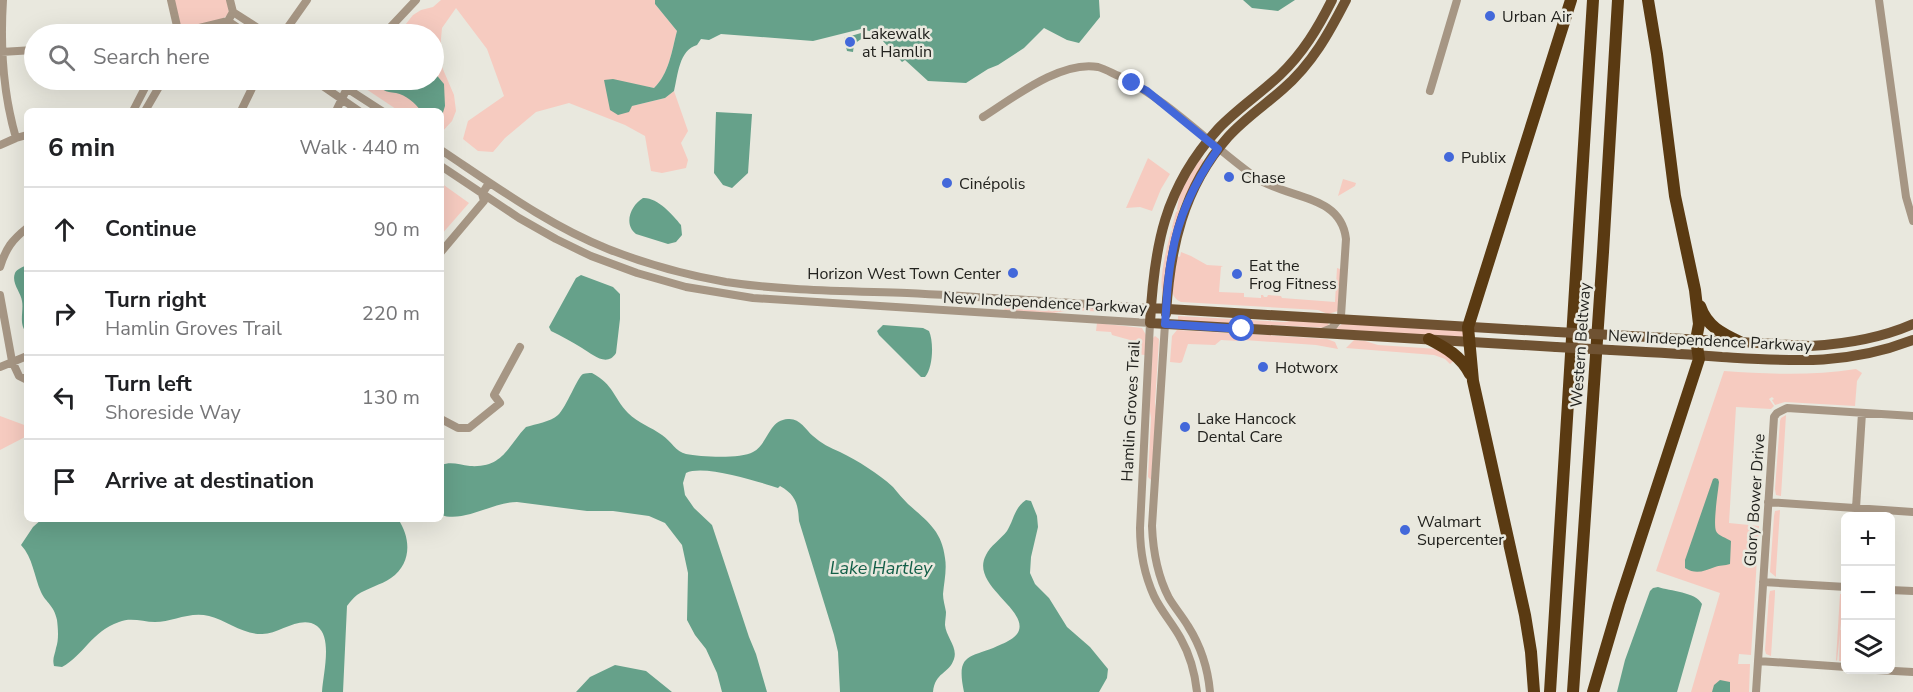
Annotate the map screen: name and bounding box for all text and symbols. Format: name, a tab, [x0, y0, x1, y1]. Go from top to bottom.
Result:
place label: Urban Air	[1502, 6, 1572, 28]
marker: Urban Air	[1483, 9, 1497, 23]
place label: Lakewalk at Hamlin	[862, 23, 932, 63]
search box	[24, 24, 444, 90]
marker: Lakewalk at Hamlin	[843, 35, 857, 49]
icon: search	[45, 41, 78, 74]
text: Search here	[93, 42, 210, 72]
route end	[1118, 69, 1144, 95]
text: 6 min	[48, 130, 115, 165]
text: Walk · 440 m	[300, 134, 420, 161]
place label: Publix	[1461, 147, 1507, 169]
marker: Publix	[1442, 150, 1456, 164]
place label: Chase	[1241, 167, 1286, 189]
marker: Chase	[1222, 170, 1236, 184]
place label: Cinépolis	[959, 173, 1025, 195]
marker: Cinépolis	[940, 176, 954, 190]
icon: ahead	[48, 213, 81, 246]
text: Continue	[105, 214, 196, 244]
text: 90 m	[374, 216, 420, 243]
place label: Eat the Frog Fitness	[1249, 255, 1337, 295]
place label: Horizon West Town Center	[807, 263, 1001, 285]
marker: Horizon West Town Center	[1006, 266, 1020, 280]
marker: Eat the Frog Fitness	[1230, 267, 1244, 281]
street label: Western Beltway	[1566, 281, 1596, 408]
text: Turn right	[105, 285, 206, 315]
street label: New Independence Parkway	[942, 287, 1148, 319]
icon: right	[48, 297, 81, 330]
text: 220 m	[362, 300, 420, 327]
text: Hamlin Groves Trail	[105, 315, 282, 342]
route start	[1228, 315, 1254, 341]
street label: New Independence Parkway	[1607, 325, 1813, 357]
street label: Hamlin Groves Trail	[1116, 340, 1146, 482]
place label: Hotworx	[1275, 357, 1339, 379]
marker: Hotworx	[1256, 360, 1270, 374]
text: Turn left	[105, 369, 192, 399]
icon: left	[48, 381, 81, 414]
text: 130 m	[362, 384, 420, 411]
text: Shoreside Way	[105, 399, 241, 426]
place label: Lake Hancock Dental Care	[1197, 408, 1297, 448]
marker: Lake Hancock Dental Care	[1178, 420, 1192, 434]
street label: Glory Bower Drive	[1739, 433, 1771, 567]
icon: arrive	[48, 465, 81, 498]
text: Arrive at destination	[105, 466, 314, 496]
place label: Walmart Supercenter	[1417, 511, 1504, 551]
map controls	[1841, 512, 1895, 674]
button: +	[1841, 512, 1895, 566]
marker: Walmart Supercenter	[1398, 523, 1412, 537]
water label: Lake Hartley	[830, 556, 933, 580]
button: −	[1841, 566, 1895, 620]
button: layers	[1841, 620, 1895, 674]

